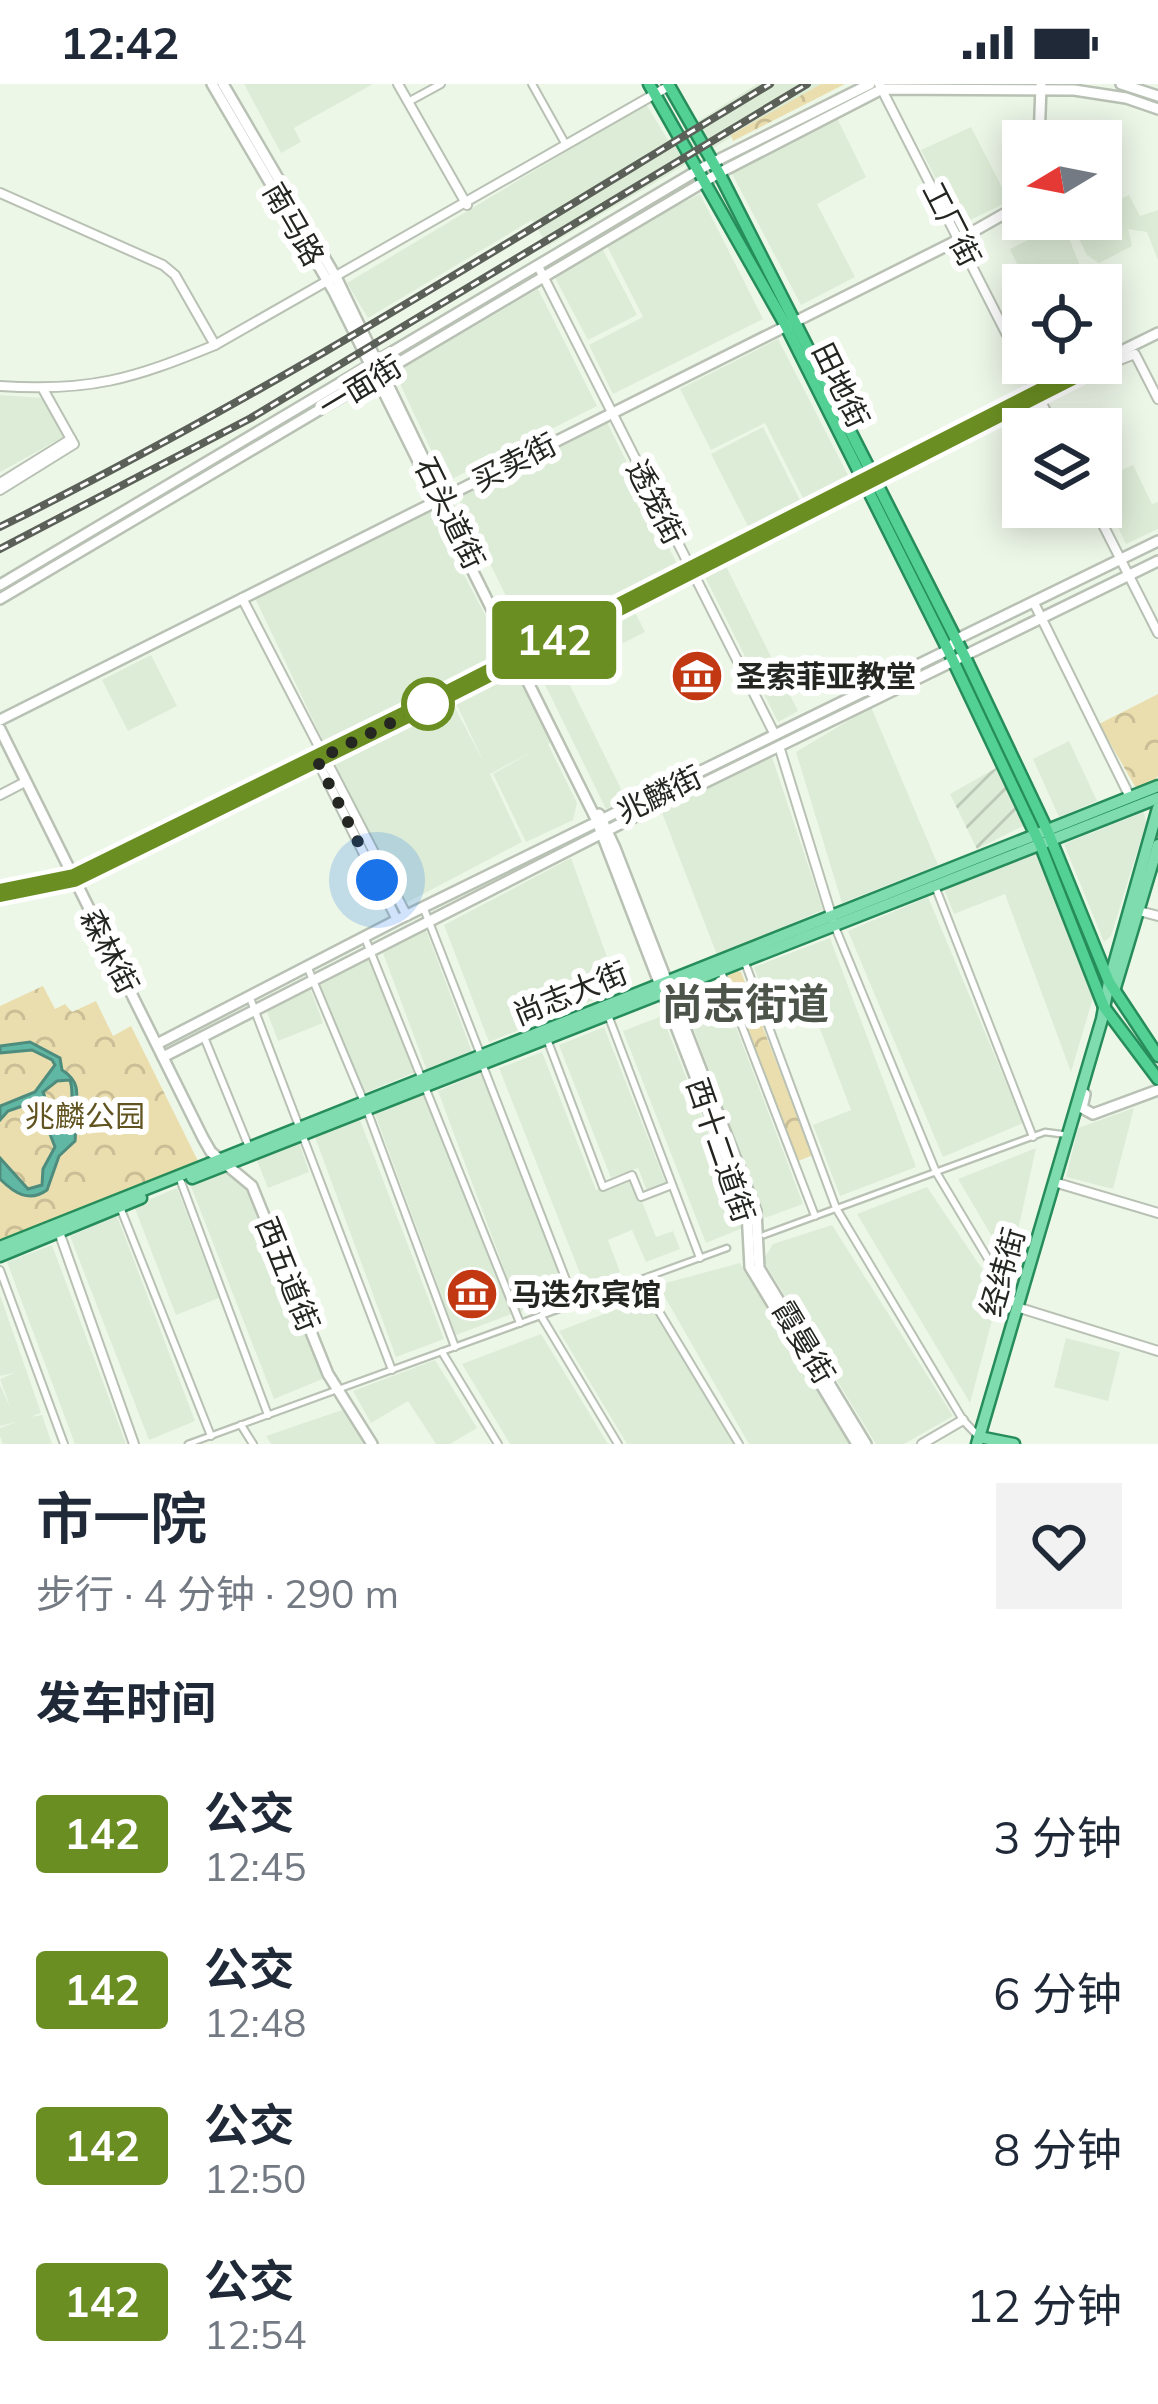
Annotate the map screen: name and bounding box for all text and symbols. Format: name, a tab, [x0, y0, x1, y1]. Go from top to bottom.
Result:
text: 12:42	[60, 14, 179, 70]
north arrow	[1002, 120, 1122, 240]
map controls	[1002, 120, 1122, 528]
street label: 工厂街	[915, 175, 989, 273]
street label: 南马路	[255, 176, 333, 272]
button: locate	[1002, 264, 1122, 384]
street label: 田地街	[804, 336, 878, 434]
street label: 一面街	[312, 347, 408, 425]
button: layers	[1002, 408, 1122, 528]
street label: 买卖街	[465, 425, 563, 499]
street label: 石头道街	[407, 451, 493, 575]
street label: 透笼街	[619, 453, 693, 551]
line badge: 142	[485, 601, 623, 679]
text: 142	[516, 613, 592, 666]
museum icon: 圣索菲亚教堂	[669, 648, 725, 704]
place label: 圣索菲亚教堂	[736, 657, 916, 695]
unlabelled marker	[403, 679, 453, 729]
street label: 兆麟街	[610, 757, 708, 831]
your location	[347, 850, 407, 910]
street label: 森林街	[73, 902, 147, 1000]
street label: 尚志大街	[507, 953, 633, 1033]
district label: 尚志街道	[661, 977, 829, 1030]
street label: 西十二道街	[679, 1073, 763, 1227]
park label: 兆麟公园	[25, 1097, 145, 1135]
street label: 西五道街	[248, 1211, 328, 1337]
street label: 经纬街	[971, 1224, 1033, 1320]
museum icon: 马迭尔宾馆	[444, 1266, 500, 1322]
place label: 马迭尔宾馆	[511, 1275, 661, 1313]
street label: 霞曼街	[765, 1294, 843, 1390]
text: 市一院	[36, 1482, 207, 1553]
button: heart	[996, 1483, 1122, 1609]
text: 步行 · 4 分钟 · 290 m	[36, 1569, 399, 1618]
text: 发车时间	[36, 1674, 216, 1730]
text: 公交	[204, 1784, 294, 1840]
text: 142	[64, 1807, 140, 1860]
text: 3 分钟	[993, 1809, 1122, 1865]
text: 12:45	[204, 1842, 307, 1891]
text: 公交	[204, 1940, 294, 1996]
text: 142	[64, 1963, 140, 2016]
text: 6 分钟	[993, 1965, 1122, 2021]
text: 12:48	[204, 1998, 307, 2047]
text: 公交	[204, 2096, 294, 2152]
text: 142	[64, 2119, 140, 2172]
text: 8 分钟	[993, 2121, 1122, 2177]
text: 12:50	[204, 2154, 307, 2203]
text: 公交	[204, 2252, 294, 2308]
text: 142	[64, 2275, 140, 2328]
text: 12 分钟	[966, 2277, 1122, 2333]
text: 12:54	[204, 2310, 307, 2359]

